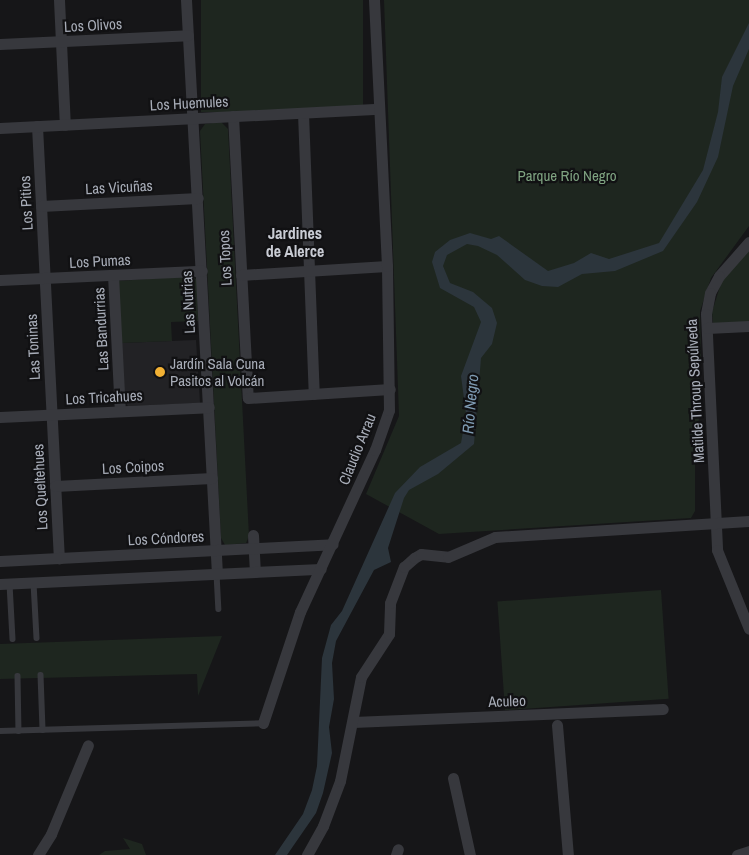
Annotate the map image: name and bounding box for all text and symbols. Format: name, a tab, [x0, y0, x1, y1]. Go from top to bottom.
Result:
street label: Los Olivos	[64, 14, 122, 36]
street label: Los Huemules	[149, 92, 229, 114]
park label: Parque Río Negro	[517, 167, 617, 185]
street label: Los Pitios	[16, 175, 36, 231]
street label: Las Vicuñas	[85, 176, 153, 198]
district label: Jardines de Alerce	[265, 223, 325, 261]
street label: Los Topos	[215, 230, 235, 286]
street label: Los Pumas	[69, 250, 131, 272]
street label: Las Nutrias	[177, 270, 199, 334]
street label: Las Bandurrias	[90, 287, 112, 371]
street label: Las Toninas	[22, 313, 44, 381]
street label: Matilde Throup Sepúlveda	[682, 318, 708, 464]
place label: Jardín Sala Cuna Pasitos al Volcán	[170, 354, 265, 389]
marker: Jardín Sala Cuna Pasitos al Volcán	[154, 366, 166, 378]
water label: Río Negro	[458, 373, 482, 435]
street label: Los Tricahues	[65, 386, 143, 408]
street label: Claudio Arrau	[334, 410, 380, 488]
street label: Los Queltehues	[29, 444, 51, 530]
street label: Los Coipos	[101, 456, 165, 478]
street label: Los Cóndores	[127, 527, 205, 549]
street label: Aculeo	[488, 691, 526, 711]

